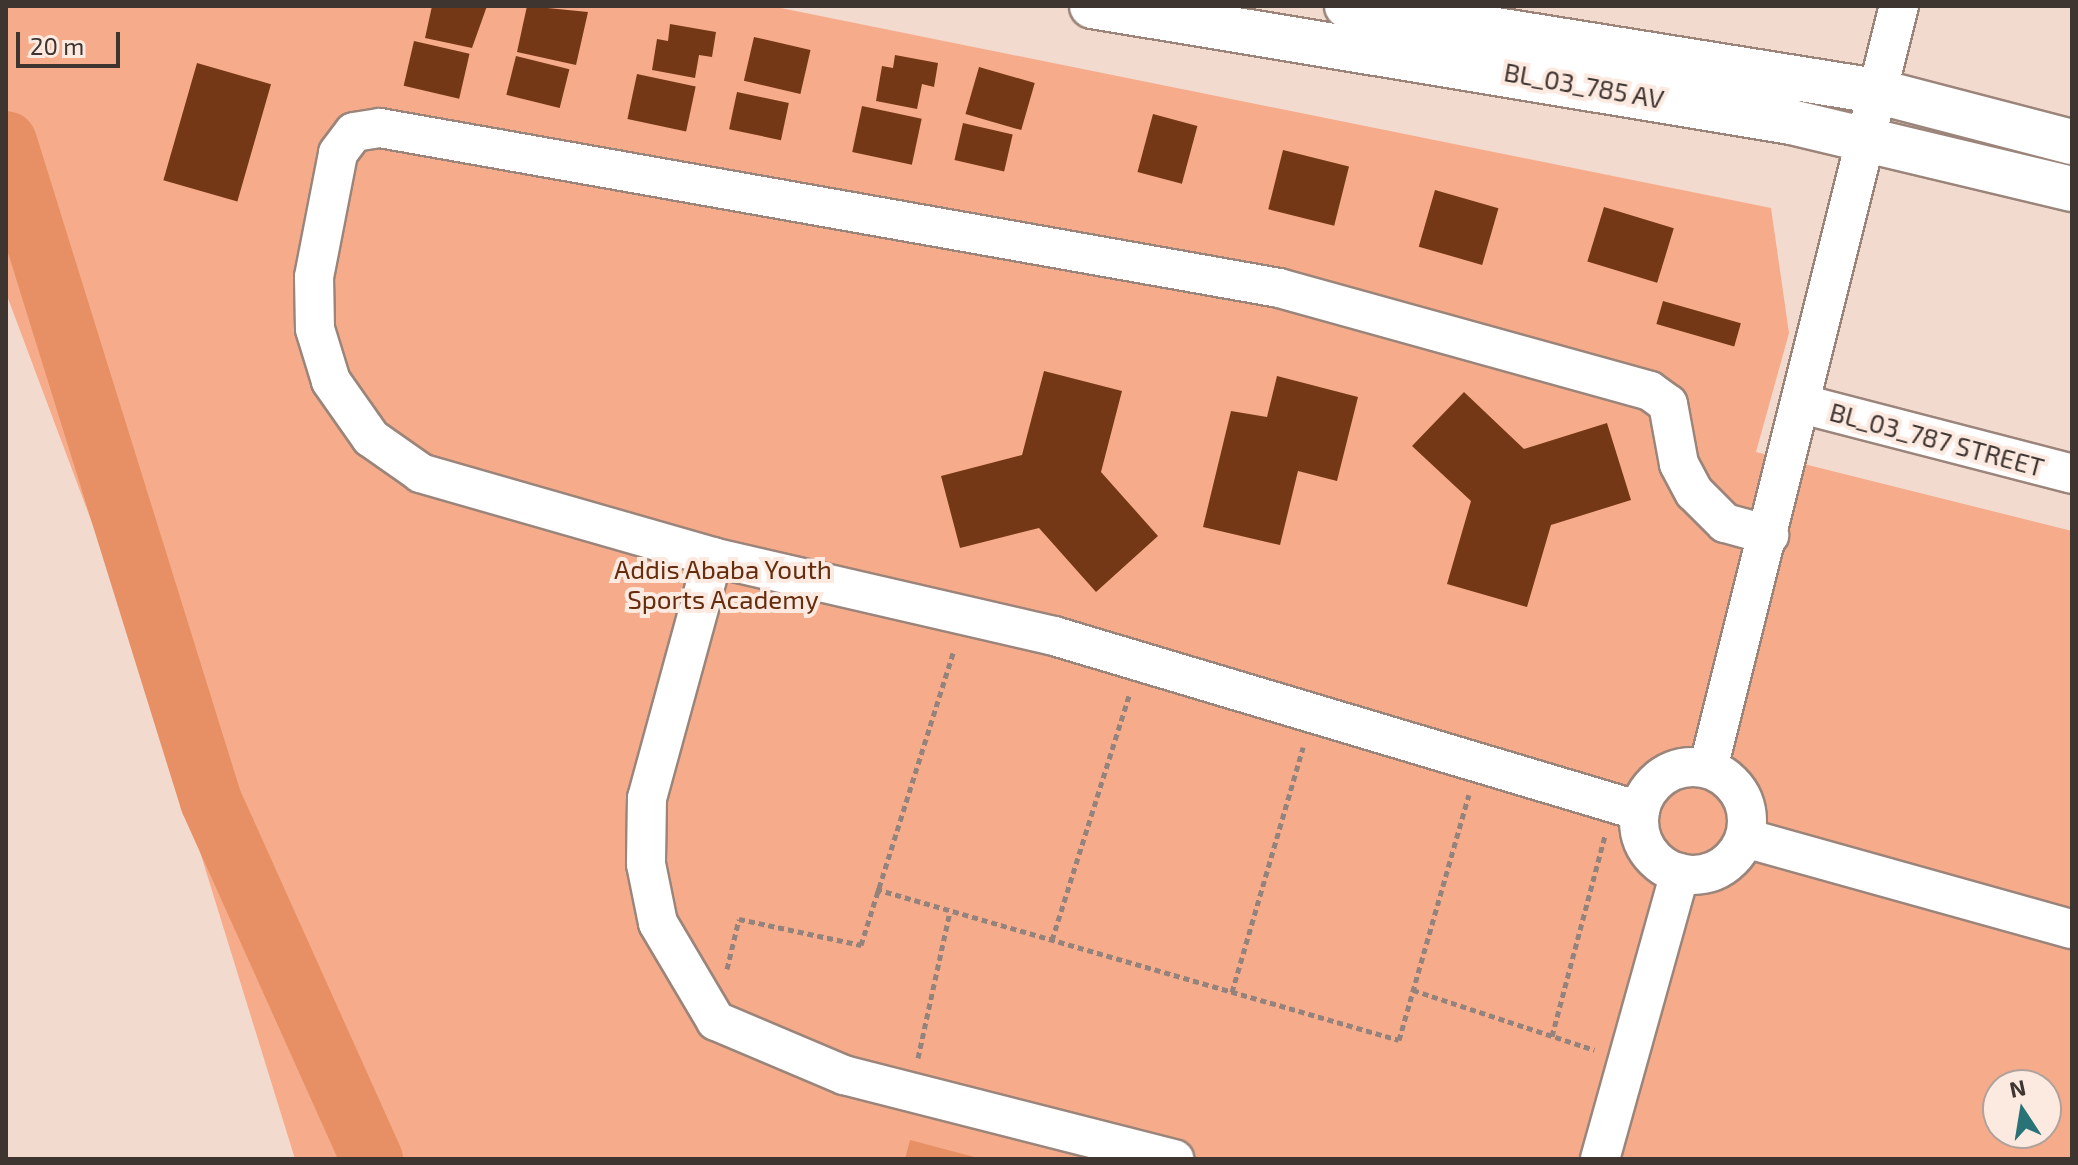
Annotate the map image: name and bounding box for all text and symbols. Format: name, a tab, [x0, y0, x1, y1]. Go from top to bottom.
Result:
scale bar	[20, 16, 124, 66]
text: 20 m	[30, 31, 84, 60]
street label: BL_03_785 AV	[1501, 56, 1667, 114]
street label: BL_03_787 STREET	[1826, 395, 2048, 483]
park label: Addis Ababa Youth Sports Academy	[613, 553, 833, 614]
north arrow	[1982, 1069, 2062, 1149]
text: N	[2007, 1073, 2028, 1102]

